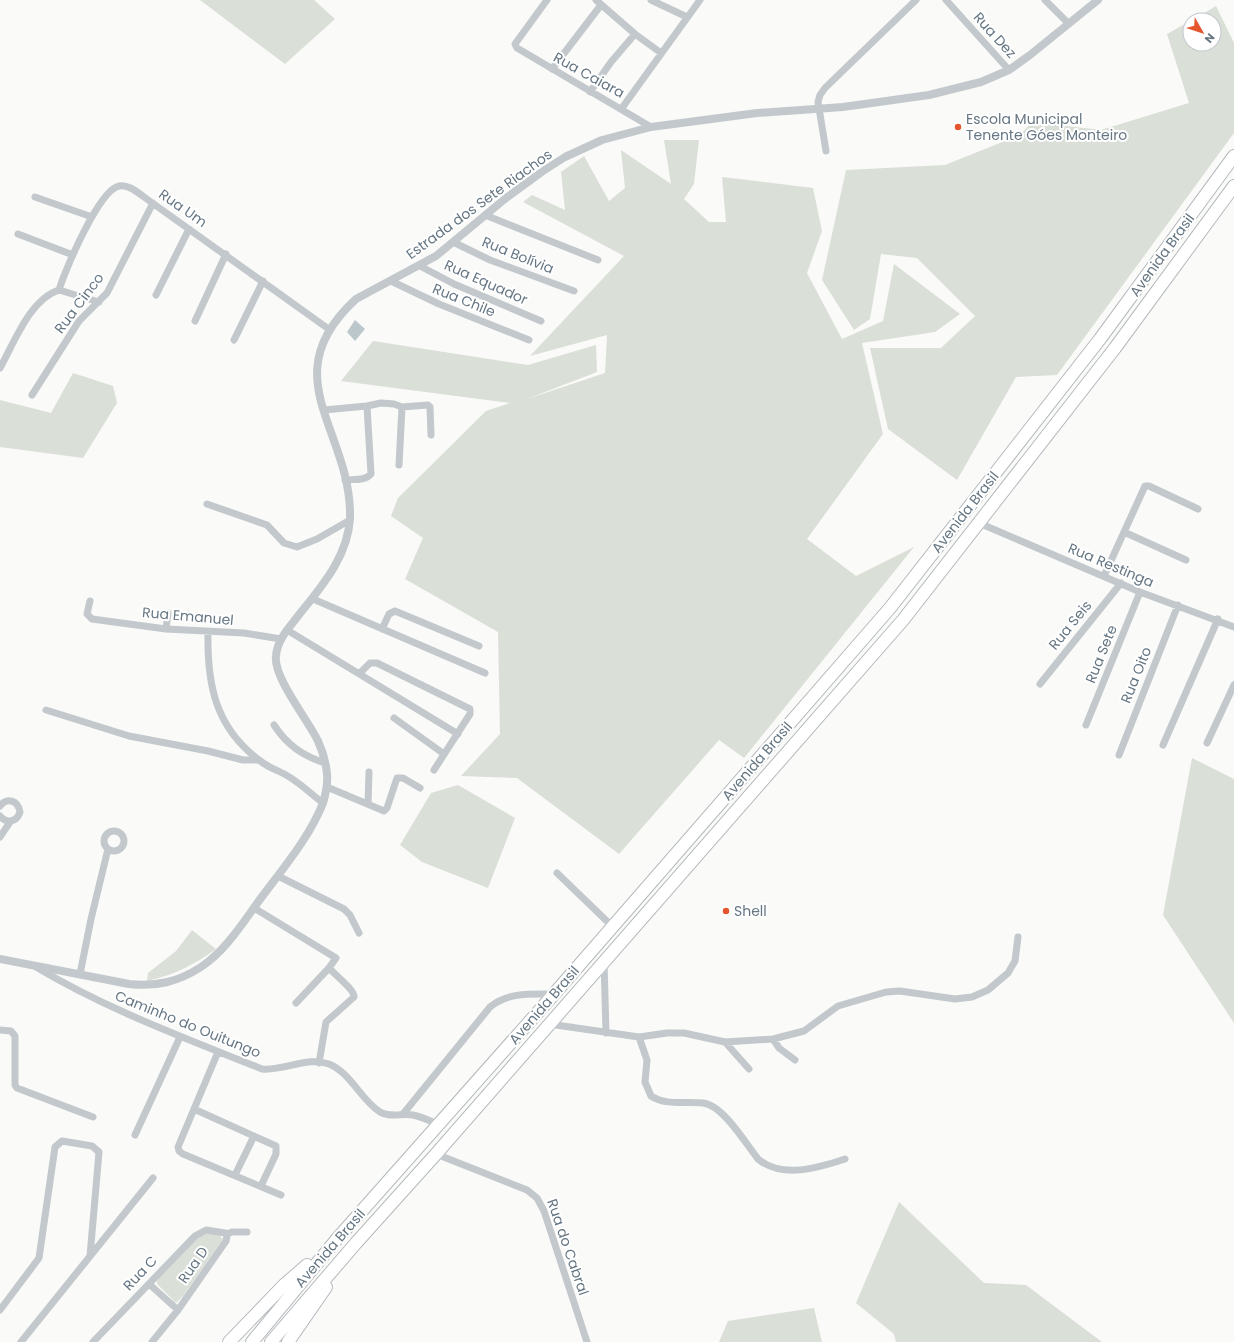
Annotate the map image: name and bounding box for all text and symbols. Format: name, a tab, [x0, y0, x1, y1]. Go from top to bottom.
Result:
street label: Rua Dez	[969, 8, 1021, 62]
north arrow	[1182, 12, 1222, 52]
text: N	[1201, 30, 1219, 47]
street label: Rua Caiara	[550, 47, 628, 103]
place label: Escola Municipal Tenente Góes Monteiro	[966, 109, 1127, 145]
marker: Escola Municipal Tenente Góes Monteiro	[953, 122, 963, 132]
street label: Estrada dos Sete Riachos	[402, 144, 556, 264]
street label: Rua Um	[155, 184, 211, 232]
street label: Avenida Brasil	[1125, 209, 1199, 301]
street label: Rua Bolívia	[479, 232, 557, 278]
street label: Rua Equador	[441, 255, 531, 309]
street label: Rua Cinco	[50, 268, 108, 338]
street label: Rua Chile	[430, 278, 499, 322]
street label: Avenida Brasil	[927, 467, 1003, 557]
street label: Rua Restinga	[1065, 538, 1157, 592]
street label: Rua Seis	[1044, 596, 1096, 654]
street label: Rua Emanuel	[141, 602, 235, 630]
street label: Rua Sete	[1080, 622, 1122, 686]
street label: Rua Oito	[1116, 644, 1156, 706]
street label: Avenida Brasil	[717, 717, 797, 805]
place label: Shell	[734, 901, 767, 921]
marker: Shell	[721, 906, 731, 916]
street label: Avenida Brasil	[504, 961, 584, 1049]
street label: Caminho do Ouitungo	[112, 986, 264, 1062]
street label: Rua do Cabral	[542, 1196, 594, 1298]
street label: Avenida Brasil	[290, 1204, 370, 1292]
street label: Rua D	[173, 1243, 213, 1287]
street label: Rua C	[118, 1251, 162, 1295]

